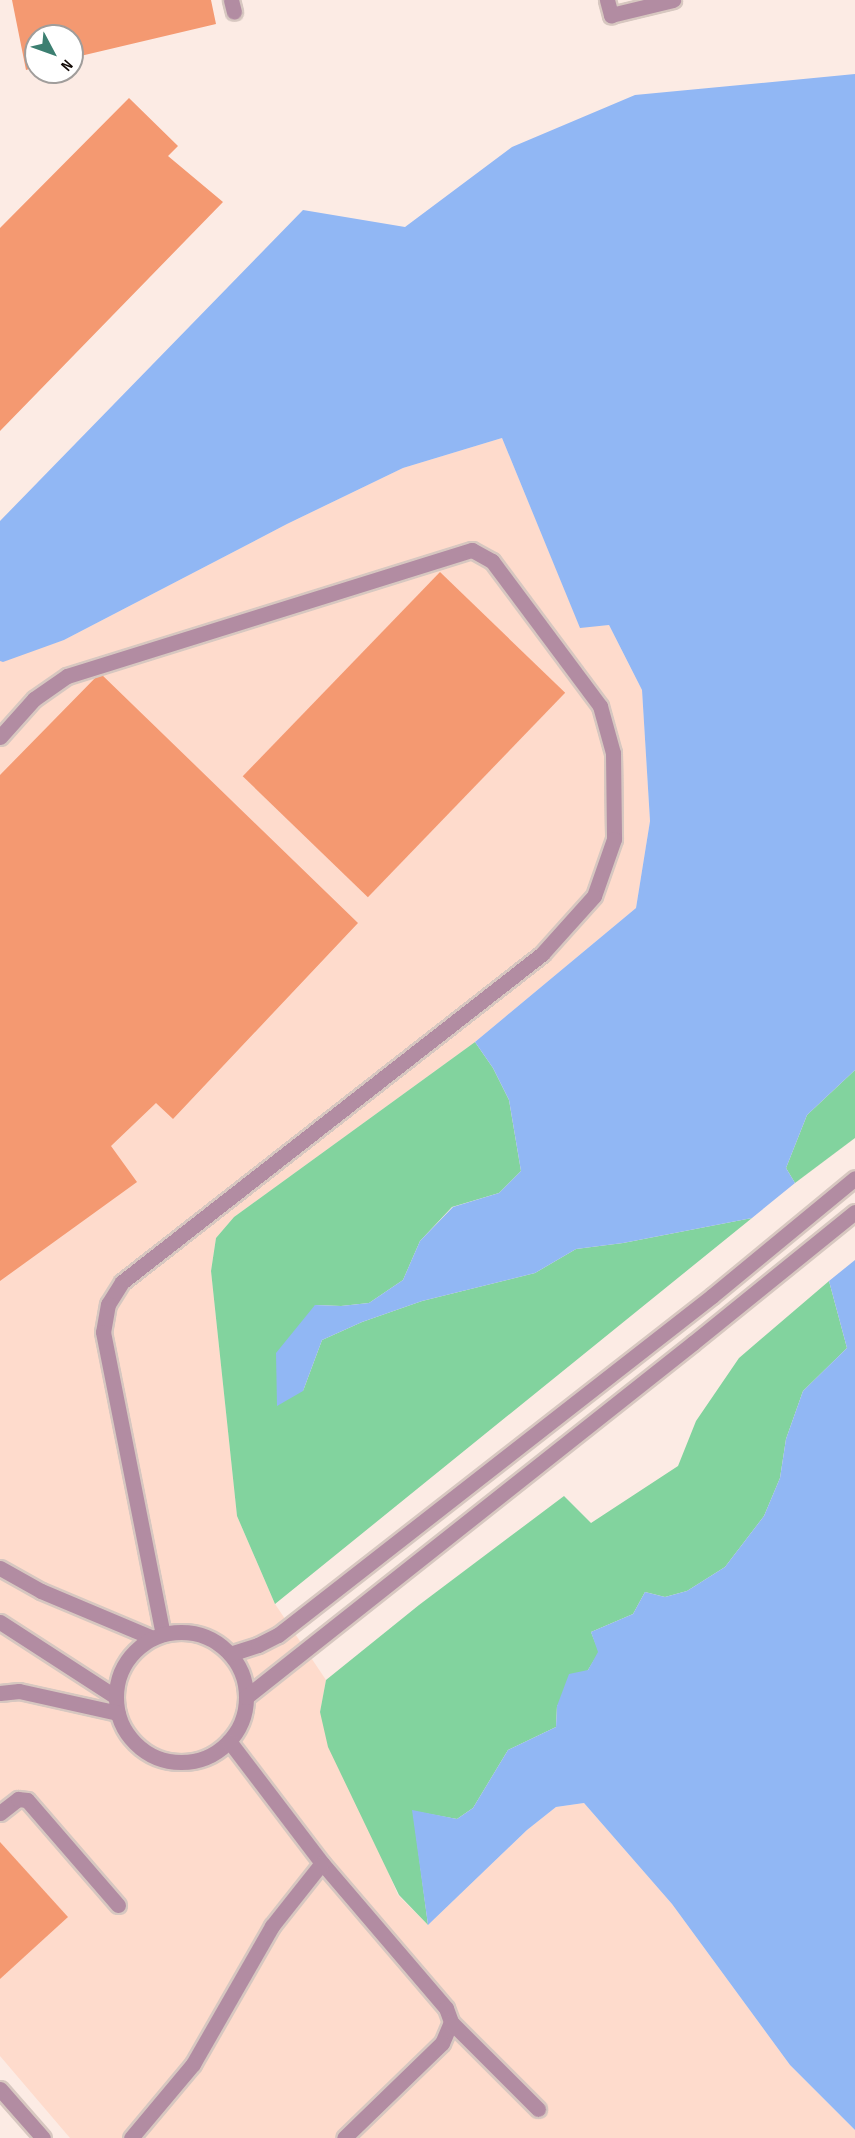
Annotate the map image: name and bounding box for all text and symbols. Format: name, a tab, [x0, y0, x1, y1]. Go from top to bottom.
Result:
north arrow	[24, 24, 84, 84]
text: N	[56, 55, 76, 74]

